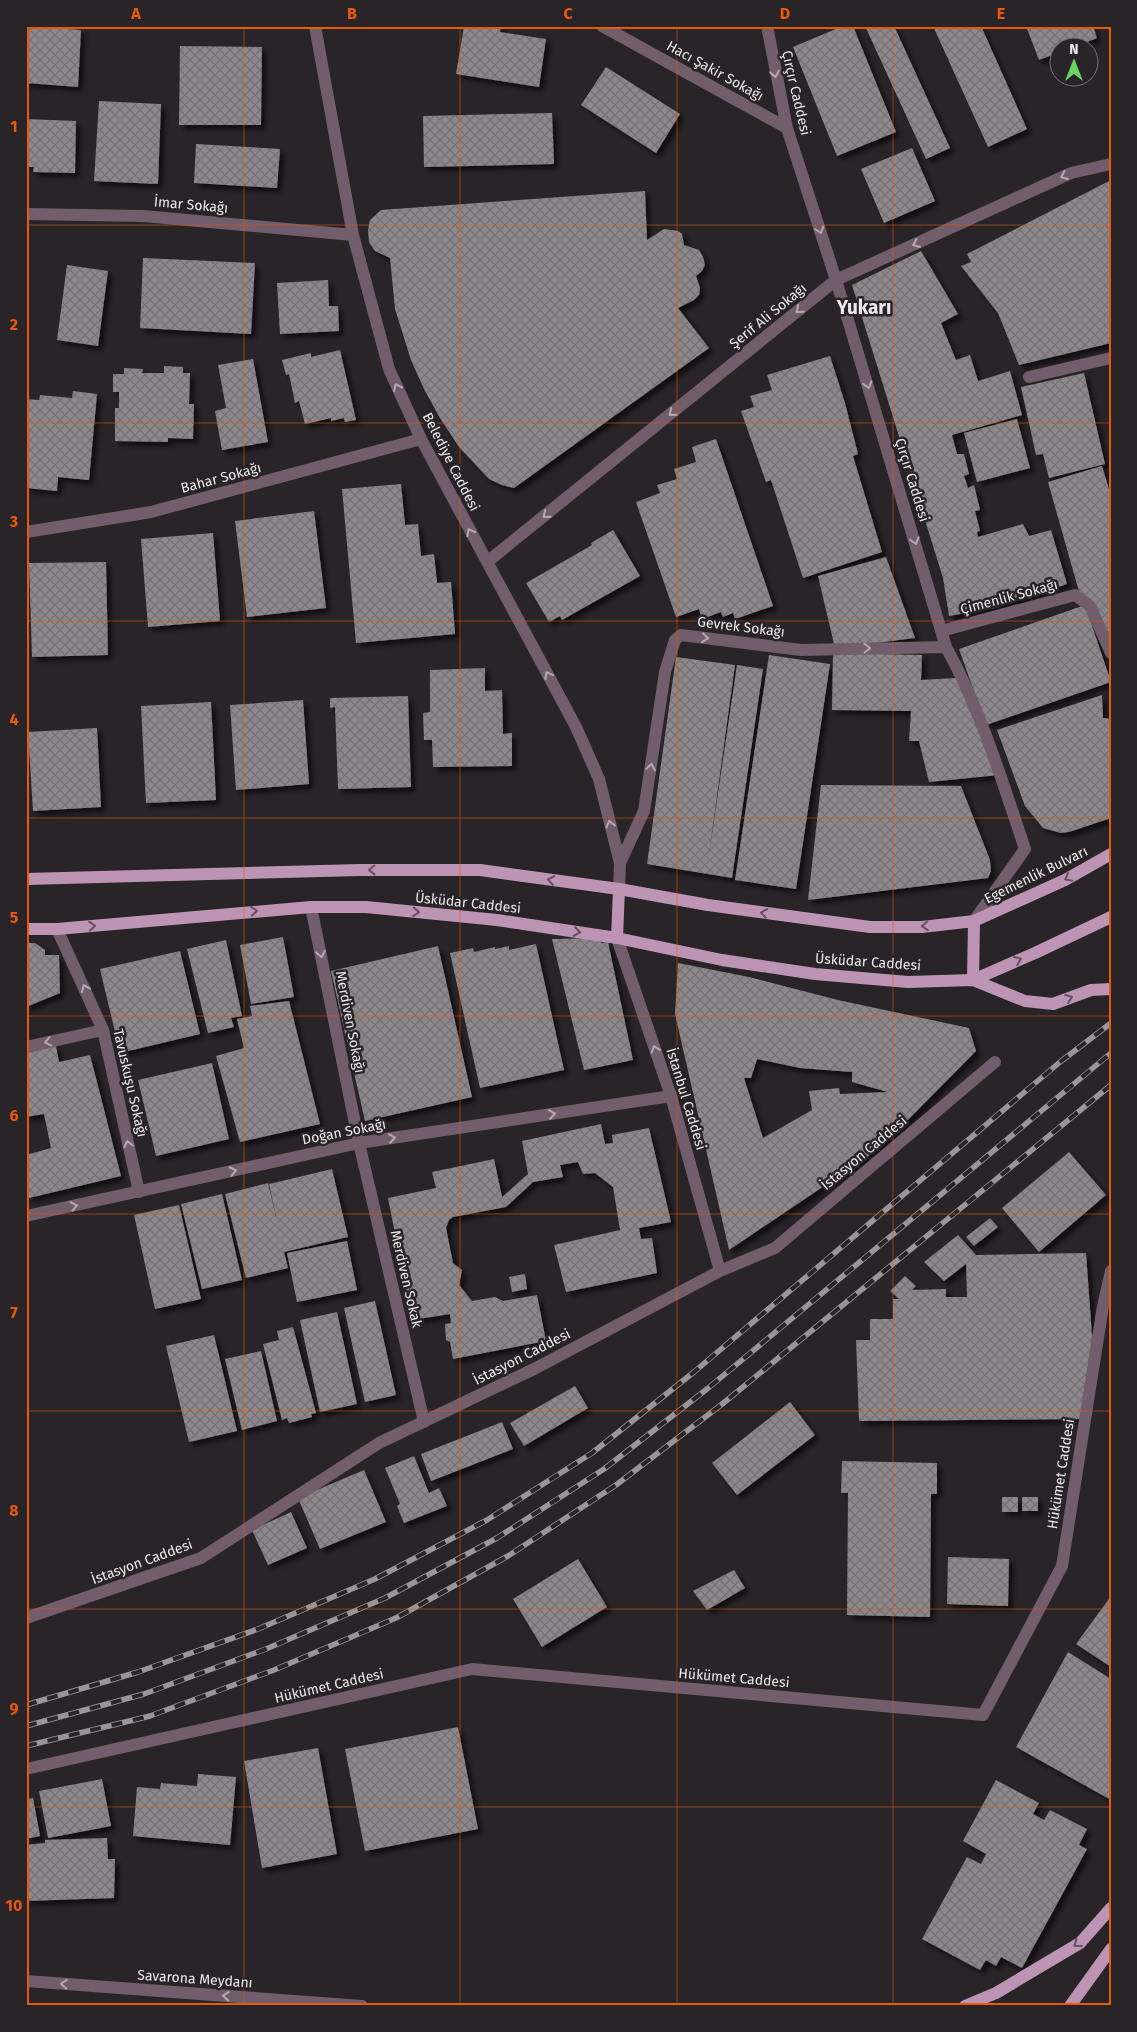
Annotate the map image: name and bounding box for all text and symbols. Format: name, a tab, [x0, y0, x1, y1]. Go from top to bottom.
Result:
text: A	[130, 4, 141, 23]
text: B	[347, 4, 357, 23]
text: C	[563, 4, 573, 23]
text: D	[780, 4, 790, 23]
text: E	[997, 4, 1005, 23]
street label: Hacı Şakir Sokağı	[663, 37, 767, 105]
north arrow	[1050, 38, 1100, 88]
text: N	[1069, 41, 1079, 58]
street label: Çırçır Caddesi	[778, 49, 814, 137]
one-way arrow	[770, 70, 780, 79]
text: 1	[10, 117, 18, 136]
one-way arrow	[1060, 170, 1069, 181]
street label: İmar Sokağı	[153, 192, 229, 217]
one-way arrow	[815, 226, 825, 234]
one-way arrow	[912, 237, 921, 248]
street label: Şerif Ali Sokağı	[726, 280, 810, 352]
district label: Yukarı	[836, 296, 891, 319]
one-way arrow	[795, 305, 804, 314]
text: 2	[10, 315, 18, 334]
one-way arrow	[863, 381, 873, 389]
one-way arrow	[393, 383, 404, 392]
one-way arrow	[669, 407, 678, 415]
street label: Belediye Caddesi	[419, 410, 483, 514]
street label: Çırçır Caddesi	[891, 436, 933, 524]
street label: Bahar Sokağı	[179, 459, 263, 497]
one-way arrow	[543, 509, 552, 517]
text: 3	[9, 512, 18, 531]
one-way arrow	[466, 528, 476, 537]
one-way arrow	[909, 537, 920, 546]
street label: Çimenlik Sokağı	[958, 576, 1060, 618]
street label: Gevrek Sokağı	[696, 613, 786, 641]
one-way arrow	[702, 632, 710, 643]
one-way arrow	[863, 643, 871, 654]
one-way arrow	[544, 671, 554, 680]
text: 4	[9, 710, 19, 729]
one-way arrow	[645, 763, 655, 772]
one-way arrow	[605, 819, 616, 828]
street label: Egemenlik Bulvarı	[982, 843, 1090, 907]
one-way arrow	[368, 865, 376, 875]
one-way arrow	[1065, 872, 1074, 882]
one-way arrow	[547, 875, 555, 886]
street label: Üsküdar Caddesi	[414, 888, 522, 917]
one-way arrow	[251, 906, 259, 917]
one-way arrow	[413, 906, 421, 917]
text: 5	[10, 908, 19, 927]
one-way arrow	[759, 908, 767, 919]
one-way arrow	[89, 920, 97, 931]
one-way arrow	[921, 921, 929, 932]
one-way arrow	[574, 926, 582, 937]
street label: Üsküdar Caddesi	[814, 949, 922, 974]
one-way arrow	[315, 950, 325, 959]
one-way arrow	[1013, 956, 1022, 967]
street label: Merdiven Sokağı	[332, 969, 368, 1075]
one-way arrow	[81, 985, 91, 994]
one-way arrow	[1064, 994, 1073, 1004]
street label: Tavuskuşu Sokağı	[109, 1027, 151, 1139]
one-way arrow	[43, 1037, 52, 1047]
one-way arrow	[651, 1046, 661, 1054]
street label: İstanbul Caddesi	[662, 1046, 711, 1152]
text: 6	[9, 1106, 19, 1125]
one-way arrow	[548, 1109, 557, 1119]
street label: İstasyon Caddesi	[817, 1111, 910, 1194]
street label: Doğan Sokağı	[301, 1116, 387, 1148]
one-way arrow	[388, 1133, 396, 1144]
one-way arrow	[123, 1140, 134, 1149]
one-way arrow	[228, 1166, 237, 1177]
one-way arrow	[69, 1201, 78, 1212]
street label: Merdiven Sokak	[386, 1228, 426, 1330]
text: 7	[10, 1303, 18, 1322]
street label: İstasyon Caddesi	[470, 1324, 573, 1389]
street label: Hükümet Caddesi	[1044, 1418, 1078, 1530]
text: 8	[9, 1501, 19, 1520]
street label: İstasyon Caddesi	[89, 1535, 195, 1588]
street label: Hükümet Caddesi	[273, 1665, 385, 1707]
street label: Hükümet Caddesi	[678, 1665, 790, 1691]
text: 9	[10, 1699, 19, 1718]
text: 10	[6, 1896, 22, 1915]
one-way arrow	[1074, 1938, 1083, 1946]
street label: Savarona Meydanı	[137, 1966, 253, 1992]
one-way arrow	[59, 1979, 67, 1990]
one-way arrow	[222, 1991, 230, 2002]

